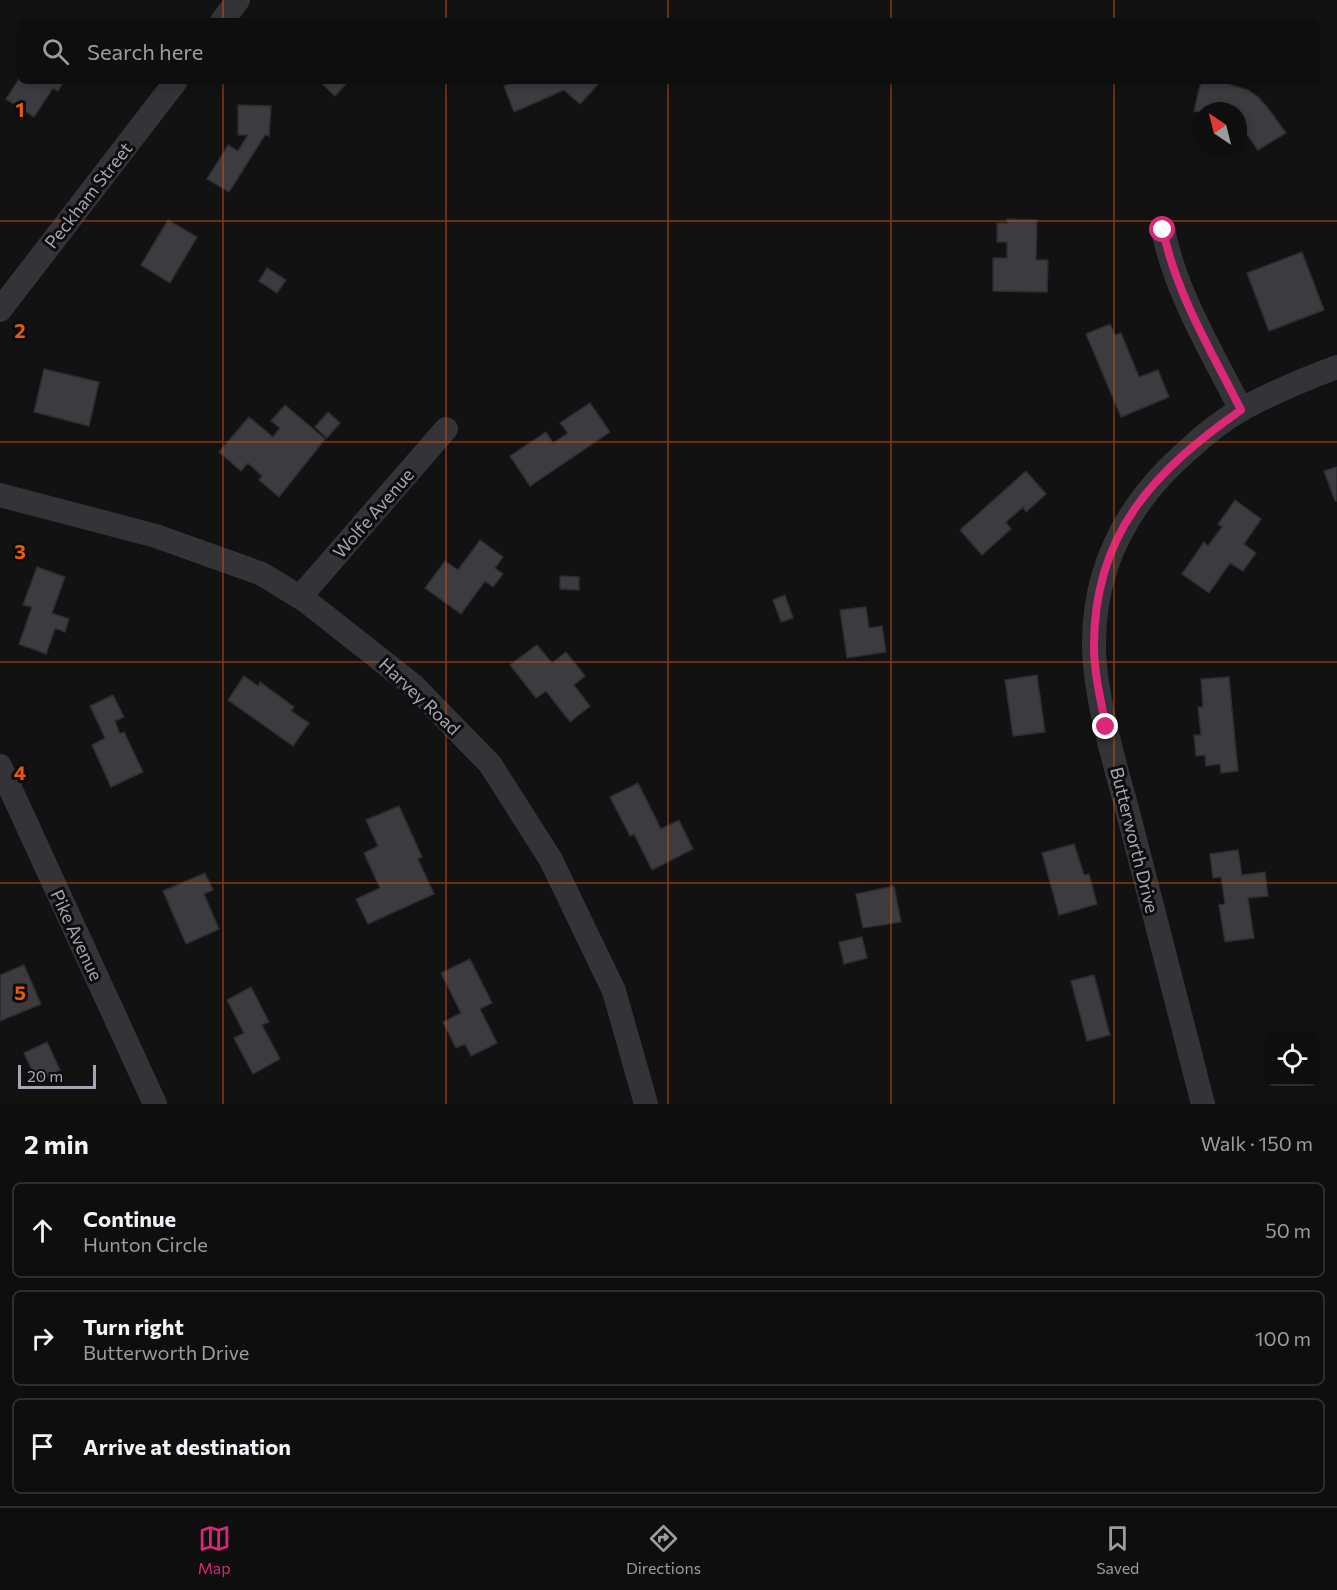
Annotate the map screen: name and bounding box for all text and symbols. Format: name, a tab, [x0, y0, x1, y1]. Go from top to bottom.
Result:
search box	[18, 18, 1319, 84]
icon: search	[39, 35, 72, 68]
text: Search here	[87, 38, 203, 65]
text: 1	[15, 97, 25, 121]
north arrow	[1193, 102, 1247, 156]
street label: Peckham Street	[40, 137, 136, 253]
route start	[1149, 216, 1175, 242]
text: 2	[14, 318, 26, 342]
street label: Wolfe Avenue	[328, 464, 418, 562]
text: 3	[14, 539, 26, 563]
street label: Harvey Road	[375, 653, 465, 739]
route end	[1092, 713, 1118, 739]
text: 4	[14, 760, 26, 784]
street label: Butterworth Drive	[1106, 765, 1164, 915]
street label: Pike Avenue	[46, 886, 108, 984]
text: 5	[14, 980, 26, 1004]
map controls	[1265, 1032, 1319, 1086]
button: locate	[1265, 1032, 1319, 1086]
scale bar	[18, 1062, 96, 1090]
text: 20 m	[27, 1066, 63, 1085]
text: 2 min	[24, 1128, 89, 1159]
text: Walk · 150 m	[1201, 1131, 1313, 1155]
text: Continue	[83, 1205, 176, 1232]
icon: ahead	[26, 1214, 59, 1247]
text: 50 m	[1265, 1218, 1311, 1242]
text: Hunton Circle	[83, 1232, 208, 1256]
text: Turn right	[83, 1313, 184, 1340]
icon: right	[26, 1322, 59, 1355]
text: 100 m	[1255, 1326, 1311, 1350]
text: Butterworth Drive	[83, 1340, 249, 1364]
icon: arrive	[26, 1430, 59, 1463]
text: Arrive at destination	[83, 1433, 291, 1460]
tab: Map	[198, 1522, 231, 1577]
tab: Directions	[626, 1522, 701, 1577]
tab: Saved	[1096, 1522, 1139, 1577]

